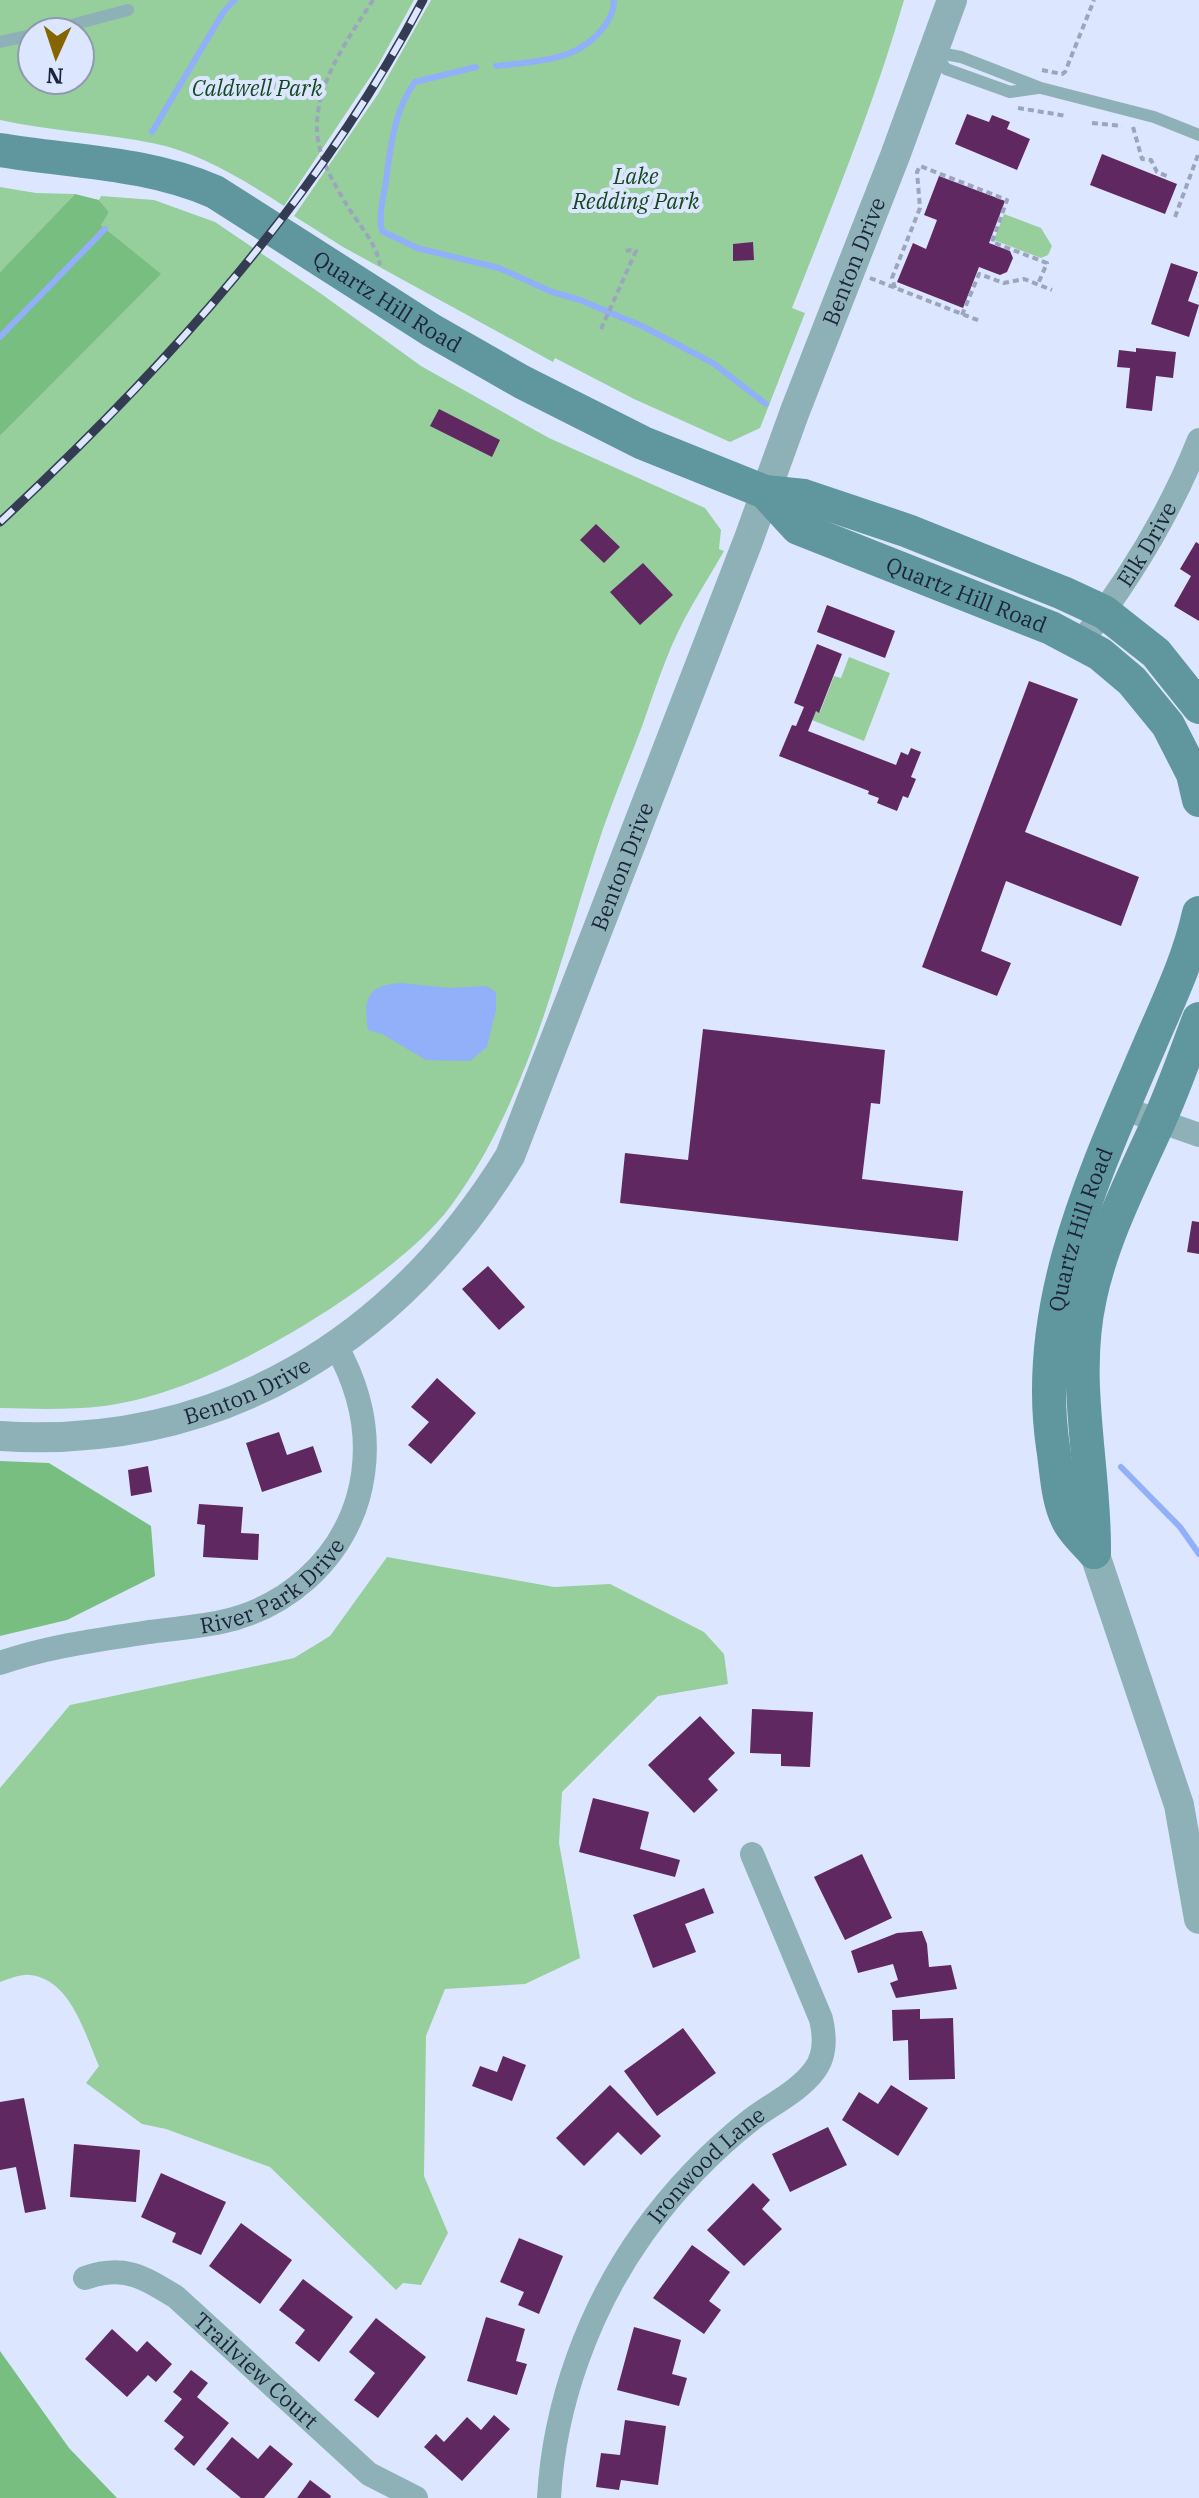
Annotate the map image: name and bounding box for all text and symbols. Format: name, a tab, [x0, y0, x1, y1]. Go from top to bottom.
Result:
north arrow	[16, 16, 96, 96]
text: N	[45, 62, 64, 91]
park label: Caldwell Park	[192, 73, 323, 102]
park label: Lake Redding Park	[571, 161, 700, 215]
street label: Benton Drive	[815, 193, 891, 329]
street label: Quartz Hill Road	[308, 243, 467, 359]
street label: Elk Drive	[1110, 496, 1183, 592]
street label: Quartz Hill Road	[882, 549, 1051, 639]
street label: Benton Drive	[584, 798, 660, 935]
street label: Quartz Hill Road	[1041, 1143, 1119, 1314]
street label: Benton Drive	[180, 1350, 315, 1431]
street label: River Park Drive	[197, 1532, 351, 1640]
street label: Ironwood Lane	[640, 2099, 770, 2229]
street label: Trailview Court	[188, 2305, 325, 2435]

